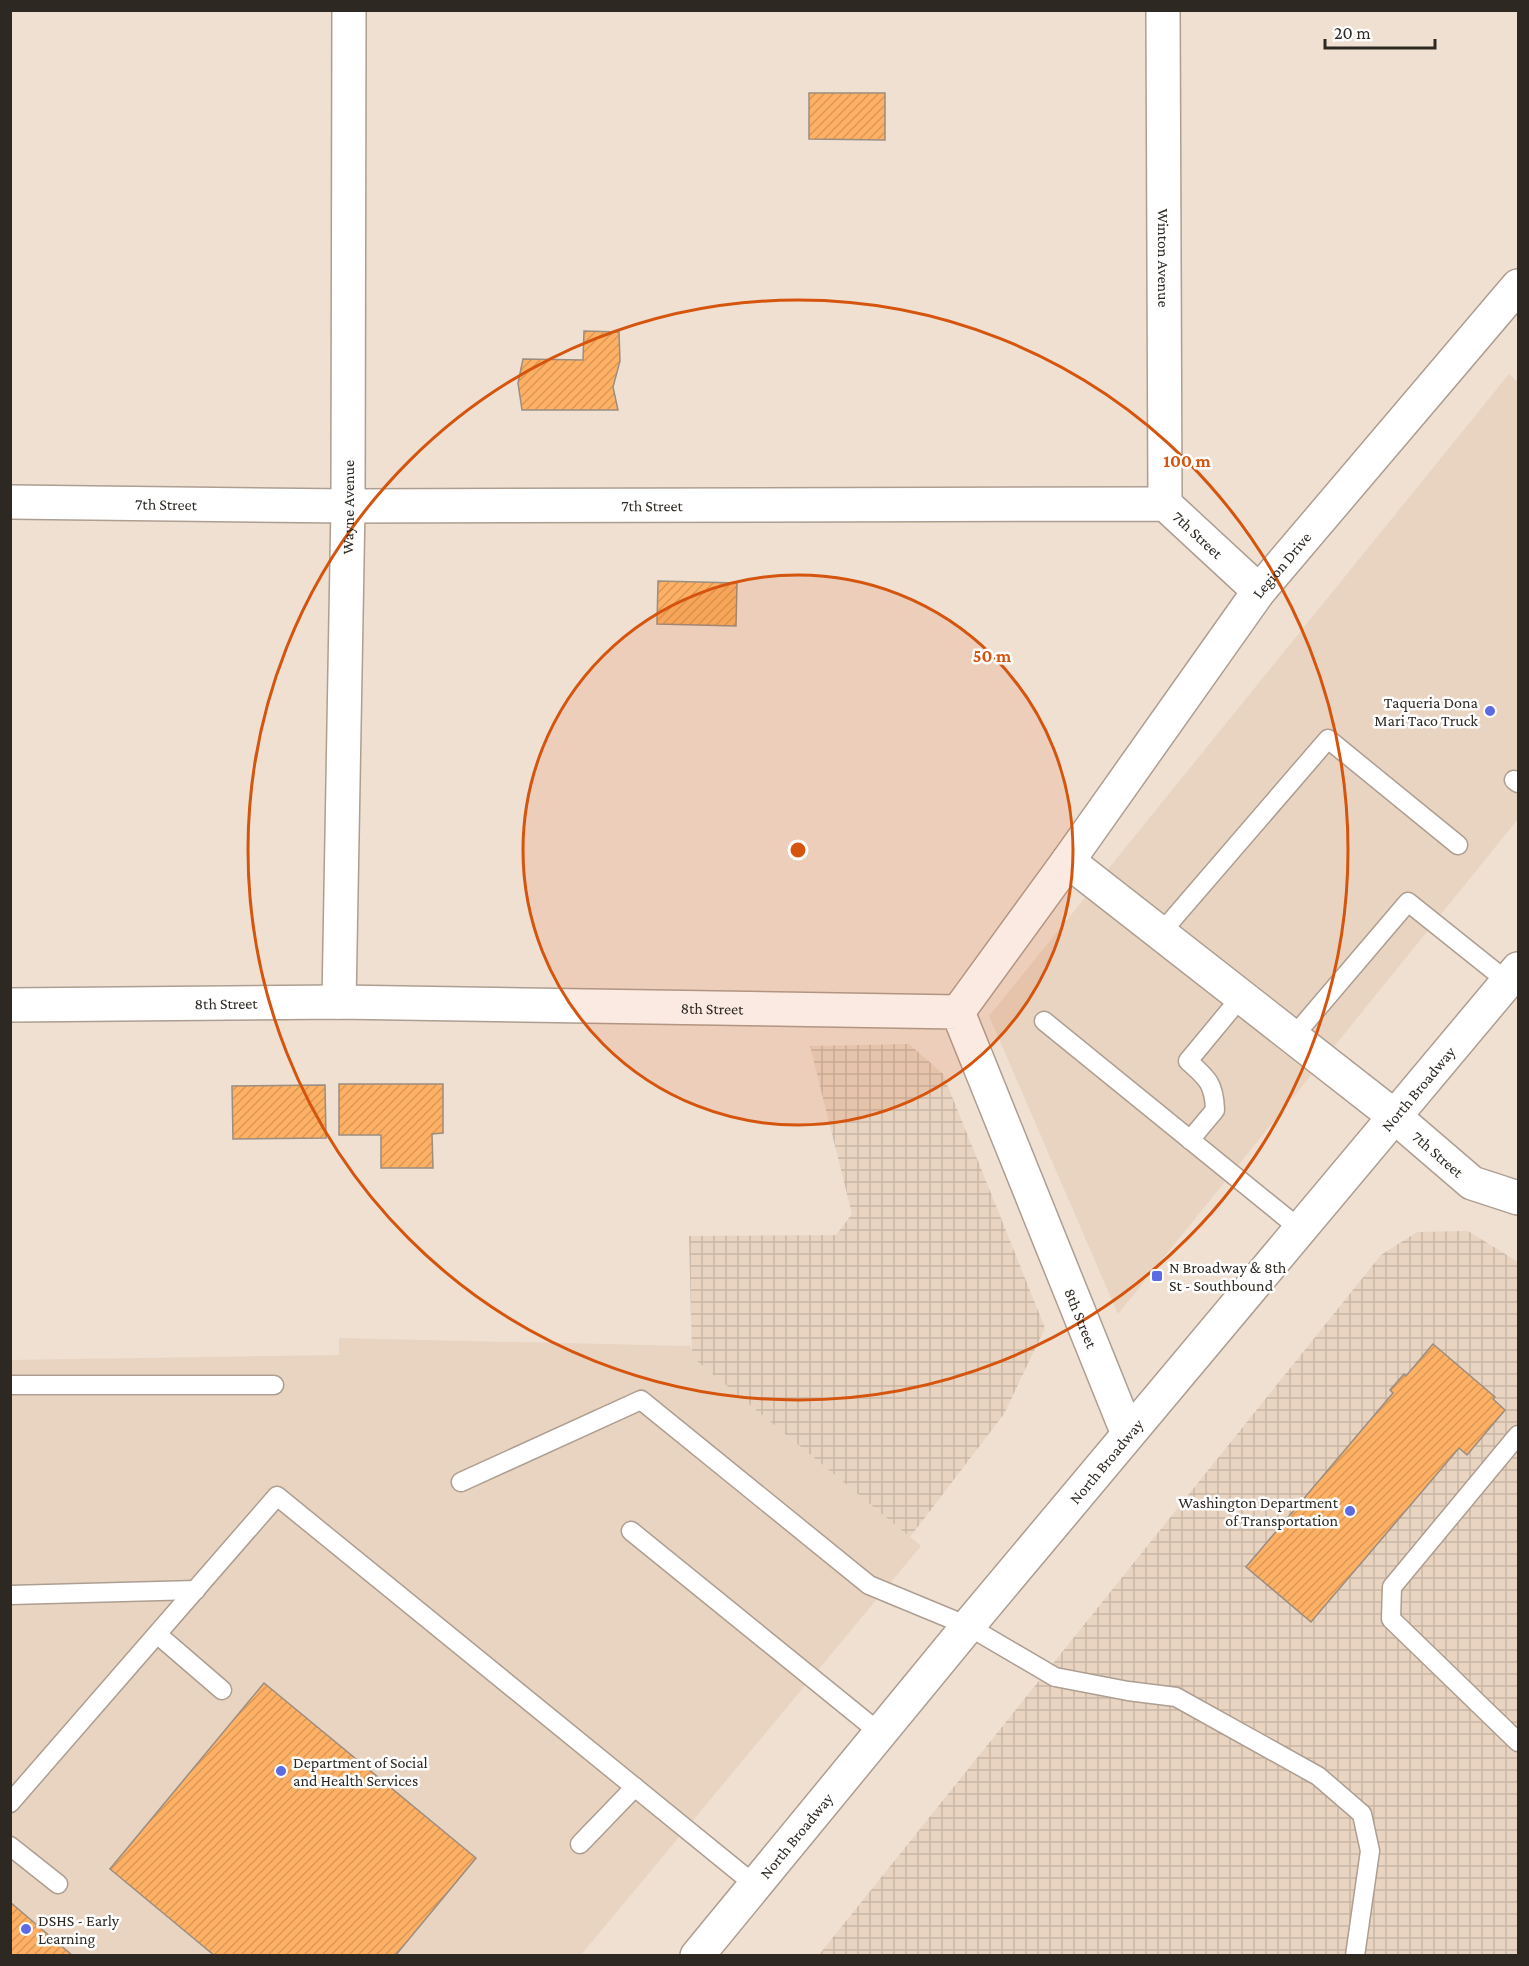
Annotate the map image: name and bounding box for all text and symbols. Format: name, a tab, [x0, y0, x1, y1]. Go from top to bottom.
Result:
scale bar	[1325, 12, 1434, 50]
text: 20 m	[1334, 23, 1371, 43]
street label: Winton Avenue	[1155, 208, 1173, 308]
text: 100 m	[1163, 451, 1211, 471]
street label: Wayne Avenue	[339, 460, 357, 554]
street label: 7th Street	[135, 495, 198, 513]
street label: 7th Street	[621, 497, 684, 514]
street label: 7th Street	[1170, 507, 1227, 562]
street label: Legion Drive	[1248, 528, 1314, 601]
text: 50 m	[973, 646, 1012, 666]
place label: Taqueria Dona Mari Taco Truck	[1374, 694, 1479, 729]
marker: Taqueria Dona Mari Taco Truck	[1483, 704, 1497, 718]
centre of rings	[788, 840, 808, 860]
street label: 8th Street	[194, 994, 258, 1012]
street label: 8th Street	[680, 999, 744, 1017]
street label: North Broadway	[1378, 1042, 1459, 1134]
street label: 7th Street	[1409, 1127, 1468, 1181]
place label: N Broadway & 8th St - Southbound	[1169, 1259, 1287, 1294]
marker: N Broadway & 8th St - Southbound	[1150, 1269, 1164, 1283]
street label: 8th Street	[1062, 1286, 1101, 1351]
street label: North Broadway	[1066, 1415, 1147, 1507]
place label: Washington Department of Transportation	[1178, 1494, 1339, 1530]
marker: Washington Department of Transportation	[1343, 1504, 1357, 1518]
place label: Department of Social and Health Services	[293, 1754, 428, 1789]
marker: Department of Social and Health Services	[274, 1764, 288, 1778]
street label: North Broadway	[756, 1789, 837, 1881]
place label: DSHS - Early Learning	[38, 1912, 120, 1948]
marker: DSHS - Early Learning	[19, 1922, 33, 1936]

